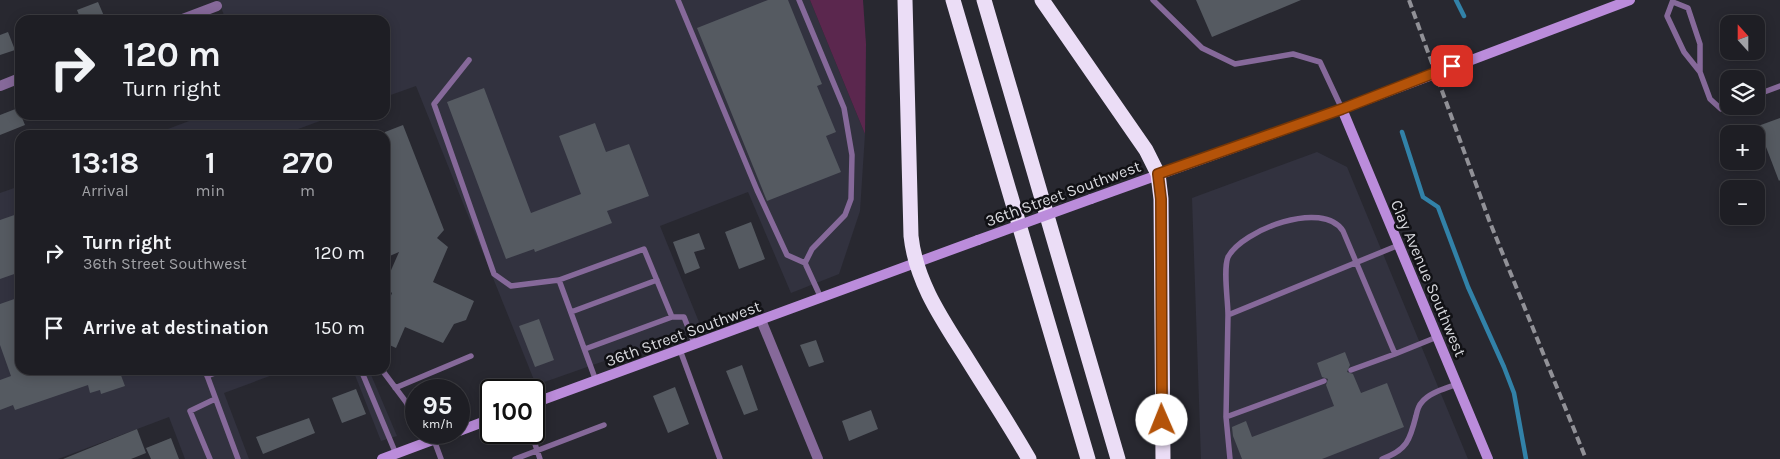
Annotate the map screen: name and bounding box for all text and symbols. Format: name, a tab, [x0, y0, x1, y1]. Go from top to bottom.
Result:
north arrow	[1720, 15, 1765, 60]
map controls	[1720, 15, 1765, 225]
text: 120 m	[123, 34, 221, 75]
icon: right	[40, 35, 105, 100]
pin	[1431, 45, 1473, 87]
icon: arrive	[1438, 52, 1466, 80]
button: layers	[1720, 70, 1765, 115]
text: Turn right	[123, 76, 221, 102]
button: +	[1720, 125, 1765, 170]
text: 13:18	[72, 145, 139, 181]
text: 1	[205, 145, 216, 181]
text: 270	[281, 145, 334, 181]
street label: 36th Street Southwest	[983, 157, 1143, 230]
button: −	[1720, 180, 1765, 225]
text: Arrival	[82, 181, 129, 200]
text: min	[196, 181, 225, 200]
text: m	[300, 181, 315, 200]
street label: Clay Avenue Southwest	[1387, 197, 1470, 360]
text: Turn right	[83, 232, 172, 254]
icon: right	[40, 239, 68, 267]
text: 120 m	[314, 242, 365, 264]
text: 36th Street Southwest	[83, 254, 247, 273]
street label: 36th Street Southwest	[603, 297, 763, 370]
icon: arrive	[40, 314, 68, 342]
text: Arrive at destination	[83, 317, 269, 339]
text: 150 m	[314, 317, 365, 339]
speed limit sign: 100	[480, 379, 545, 444]
text: 95	[423, 391, 452, 420]
position arrow	[1135, 393, 1187, 445]
text: km/h	[422, 417, 453, 431]

